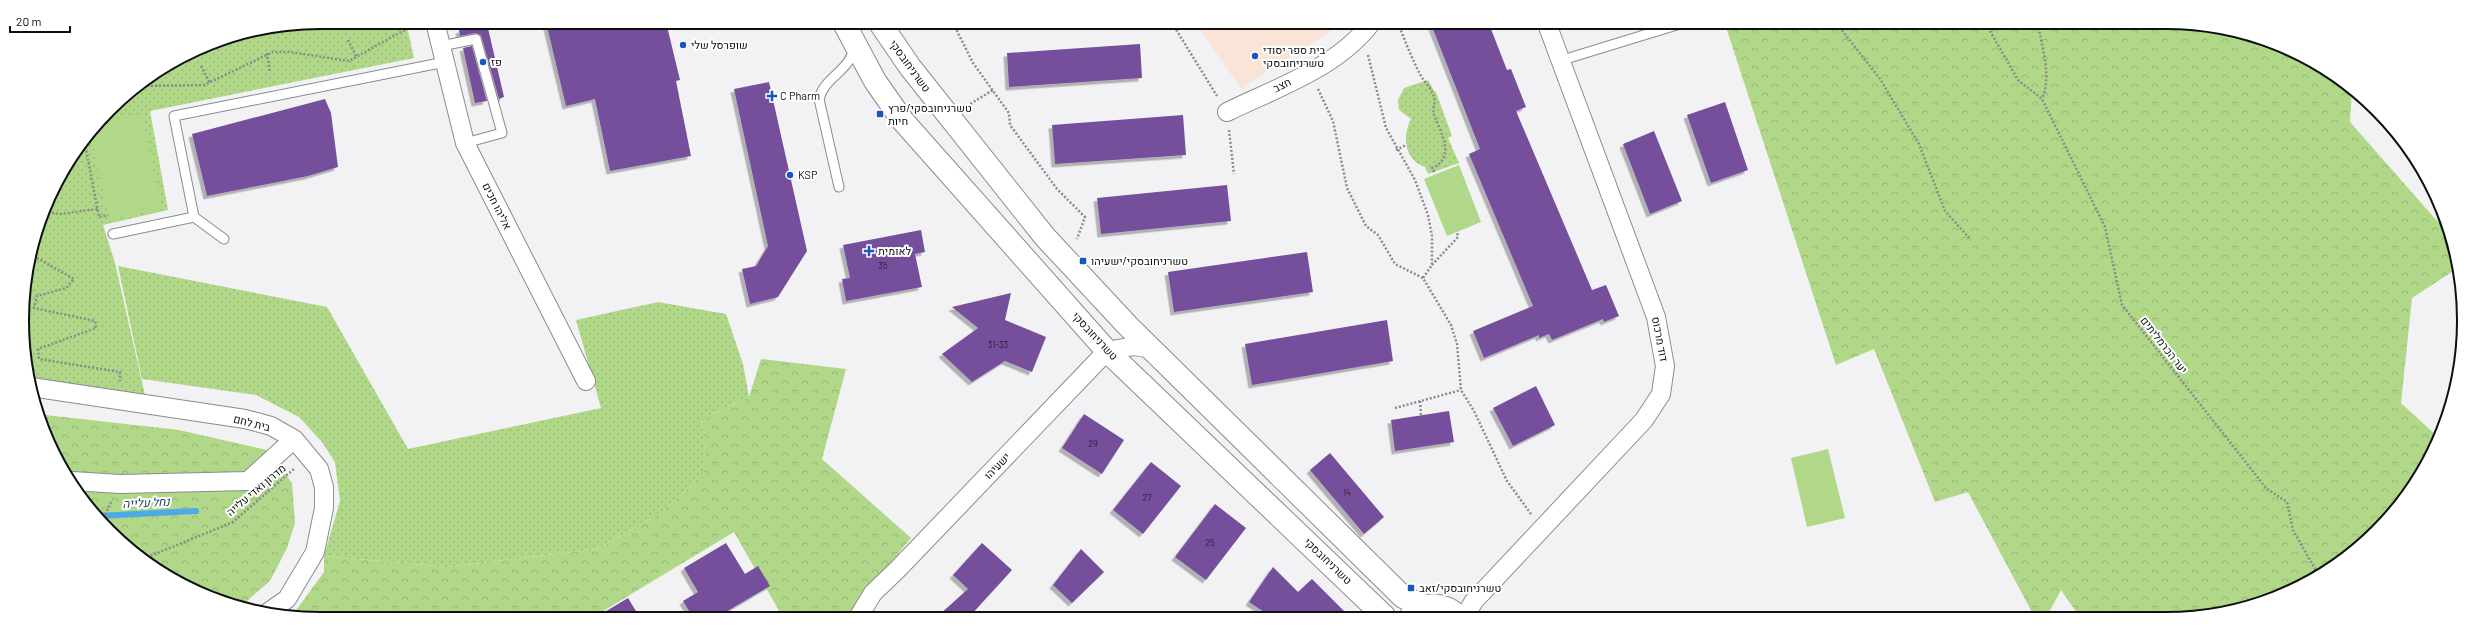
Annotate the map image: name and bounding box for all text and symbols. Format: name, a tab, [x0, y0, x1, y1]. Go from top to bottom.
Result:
scale bar	[10, 8, 70, 34]
text: 20 m	[16, 14, 42, 28]
street label: טשרניחובסקי	[887, 37, 934, 94]
place label: שופרסל שלי	[691, 38, 748, 51]
marker: שופרסל שלי	[678, 40, 688, 50]
place label: בית ספר יסודי טשרניחובסקי	[1263, 43, 1326, 69]
marker: בית ספר יסודי טשרניחובסקי	[1250, 51, 1260, 61]
place label: פז	[491, 55, 502, 68]
marker: פז	[478, 57, 488, 67]
street label: חצב	[1271, 75, 1293, 94]
place label: C Pharm	[780, 89, 820, 102]
marker: C Pharm	[767, 91, 777, 101]
place label: טשרניחובסקי/פרץ חיות	[888, 101, 972, 127]
marker: טשרניחובסקי/פרץ חיות	[875, 109, 885, 119]
place label: KSP	[798, 168, 818, 181]
marker: KSP	[785, 170, 795, 180]
street label: אליהו חכים	[480, 180, 515, 231]
place label: לאומית	[878, 244, 911, 257]
marker: לאומית	[863, 245, 875, 257]
place label: טשרניחובסקי/ישעיהו	[1091, 254, 1188, 267]
marker: טשרניחובסקי/ישעיהו	[1078, 256, 1088, 266]
house number: 35	[878, 260, 888, 271]
street label: טשרניחובסקי	[1070, 309, 1121, 363]
street label: יער הכרמליתים	[2138, 314, 2191, 376]
street label: דוד מרכוס	[1650, 315, 1671, 363]
house number: 31-33	[988, 339, 1009, 350]
street label: בית לחם	[232, 412, 272, 433]
house number: 29	[1088, 438, 1098, 449]
street label: ישעיהו	[981, 450, 1012, 481]
street label: מדרון ואדי עלייה	[223, 461, 288, 518]
house number: 14	[1343, 487, 1351, 498]
house number: 27	[1142, 492, 1152, 503]
water label: נחל עלייה	[122, 494, 172, 510]
street label: טשרניחובסקי	[1302, 535, 1355, 587]
house number: 25	[1205, 537, 1215, 548]
place label: טשרניחובסקי/זאב	[1419, 581, 1501, 594]
marker: טשרניחובסקי/זאב	[1406, 583, 1416, 593]

